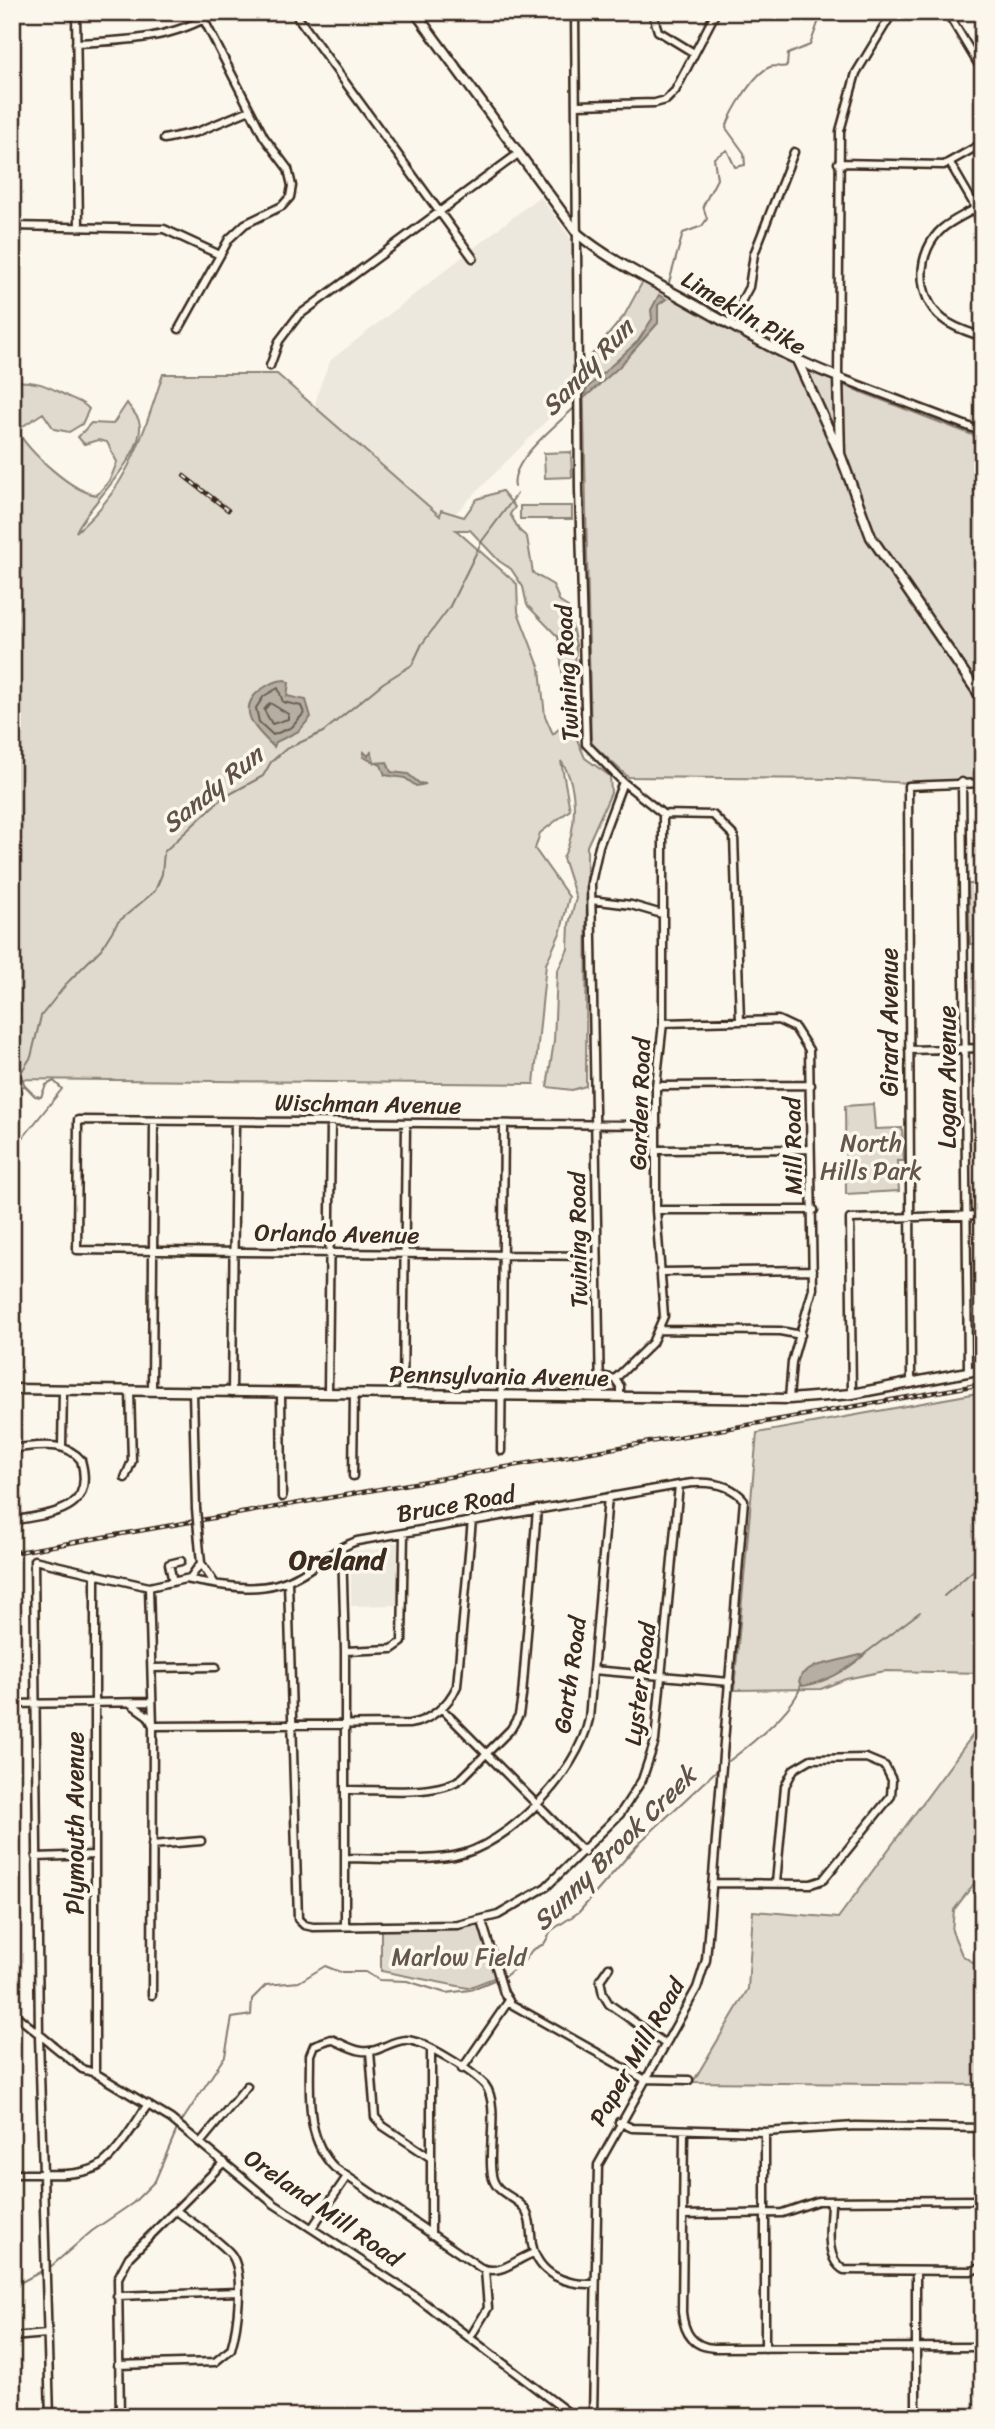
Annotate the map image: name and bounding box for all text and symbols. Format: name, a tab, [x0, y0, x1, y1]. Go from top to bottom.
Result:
street label: Limekiln Pike	[673, 259, 815, 367]
water label: Sandy Run	[529, 305, 647, 427]
street label: Twining Road	[542, 602, 592, 742]
water label: Sandy Run	[151, 731, 276, 845]
street label: Girard Avenue	[868, 948, 910, 1096]
street label: Logan Avenue	[926, 1005, 968, 1149]
street label: Garden Road	[617, 1035, 663, 1171]
street label: Wischman Avenue	[274, 1081, 462, 1127]
street label: Mill Road	[771, 1096, 815, 1195]
park label: North Hills Park	[820, 1122, 922, 1192]
street label: Twining Road	[556, 1170, 600, 1309]
street label: Orlando Avenue	[254, 1212, 420, 1256]
street label: Pennsylvania Avenue	[389, 1353, 610, 1399]
street label: Bruce Road	[393, 1473, 520, 1535]
district label: Oreland	[289, 1535, 387, 1584]
street label: Garth Road	[541, 1612, 599, 1736]
street label: Lyster Road	[612, 1619, 669, 1748]
street label: Plymouth Avenue	[54, 1731, 96, 1915]
water label: Sunny Brook Creek	[520, 1752, 710, 1942]
park label: Marlow Field	[392, 1936, 528, 1978]
street label: Paper Mill Road	[577, 1968, 697, 2134]
street label: Oreland Mill Road	[235, 2137, 413, 2280]

